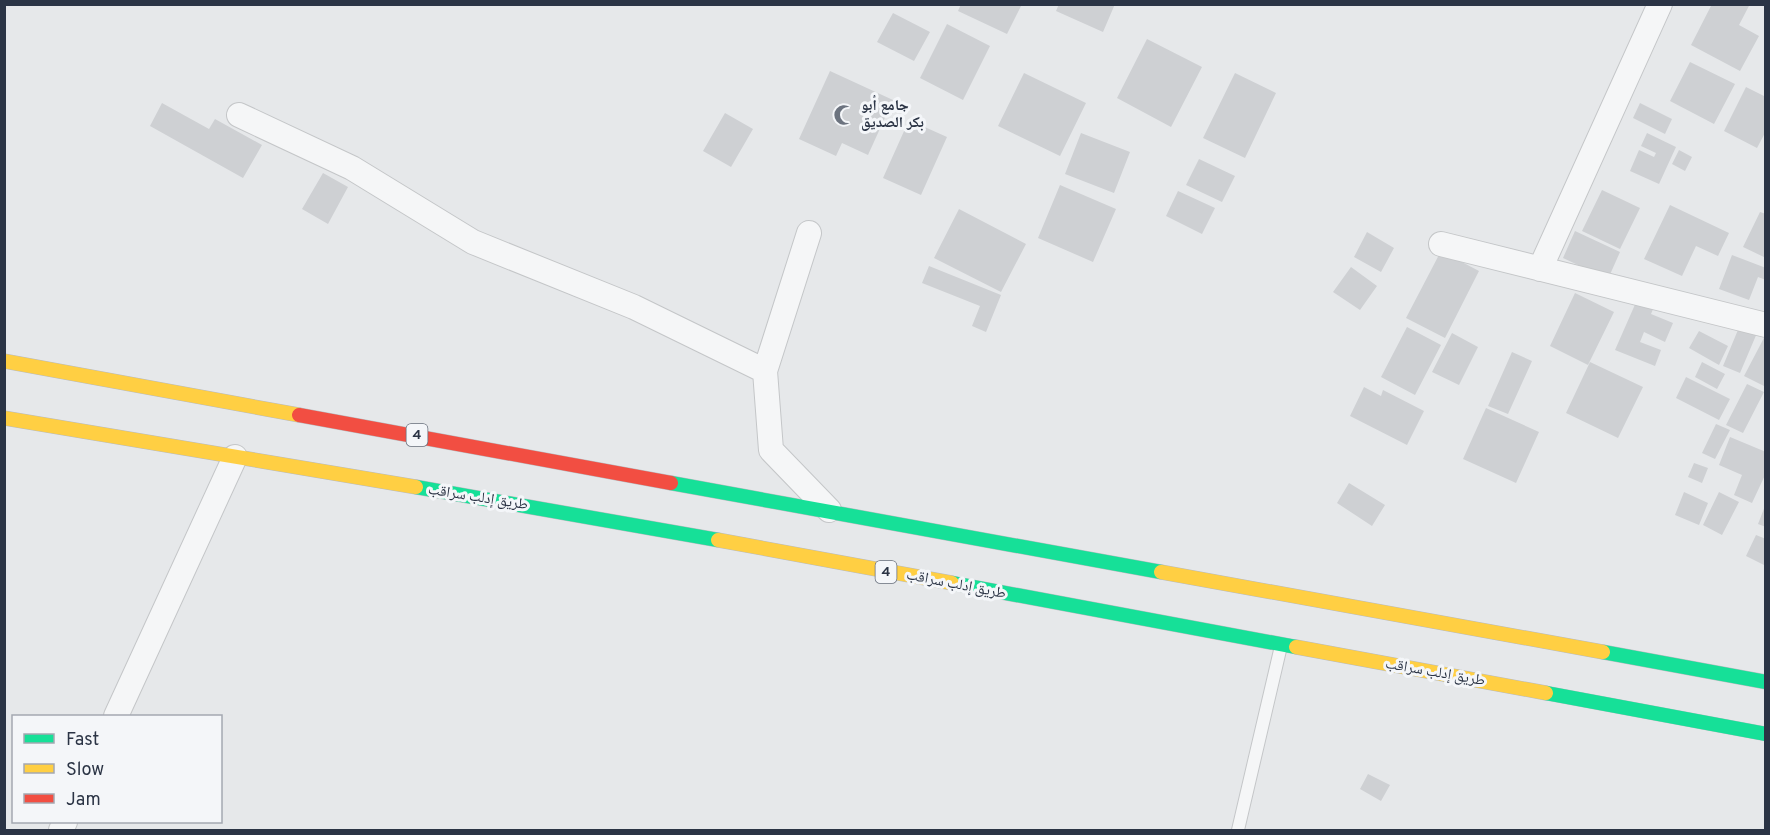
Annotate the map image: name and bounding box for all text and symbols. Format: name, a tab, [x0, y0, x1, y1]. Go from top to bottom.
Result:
place label: جامع أبو بكر الصديق	[861, 95, 924, 133]
mosque icon: جامع أبو بكر الصديق	[832, 103, 856, 127]
road number: 4	[406, 424, 428, 446]
street label: طريق إدلب سراقب	[427, 481, 529, 515]
road number: 4	[876, 561, 896, 583]
street label: طريق إدلب سراقب	[905, 566, 1008, 604]
street label: طريق إدلب سراقب	[1384, 655, 1487, 691]
legend	[12, 715, 222, 823]
text: Fast	[66, 729, 99, 752]
text: Slow	[66, 759, 104, 782]
text: Jam	[66, 789, 101, 812]

